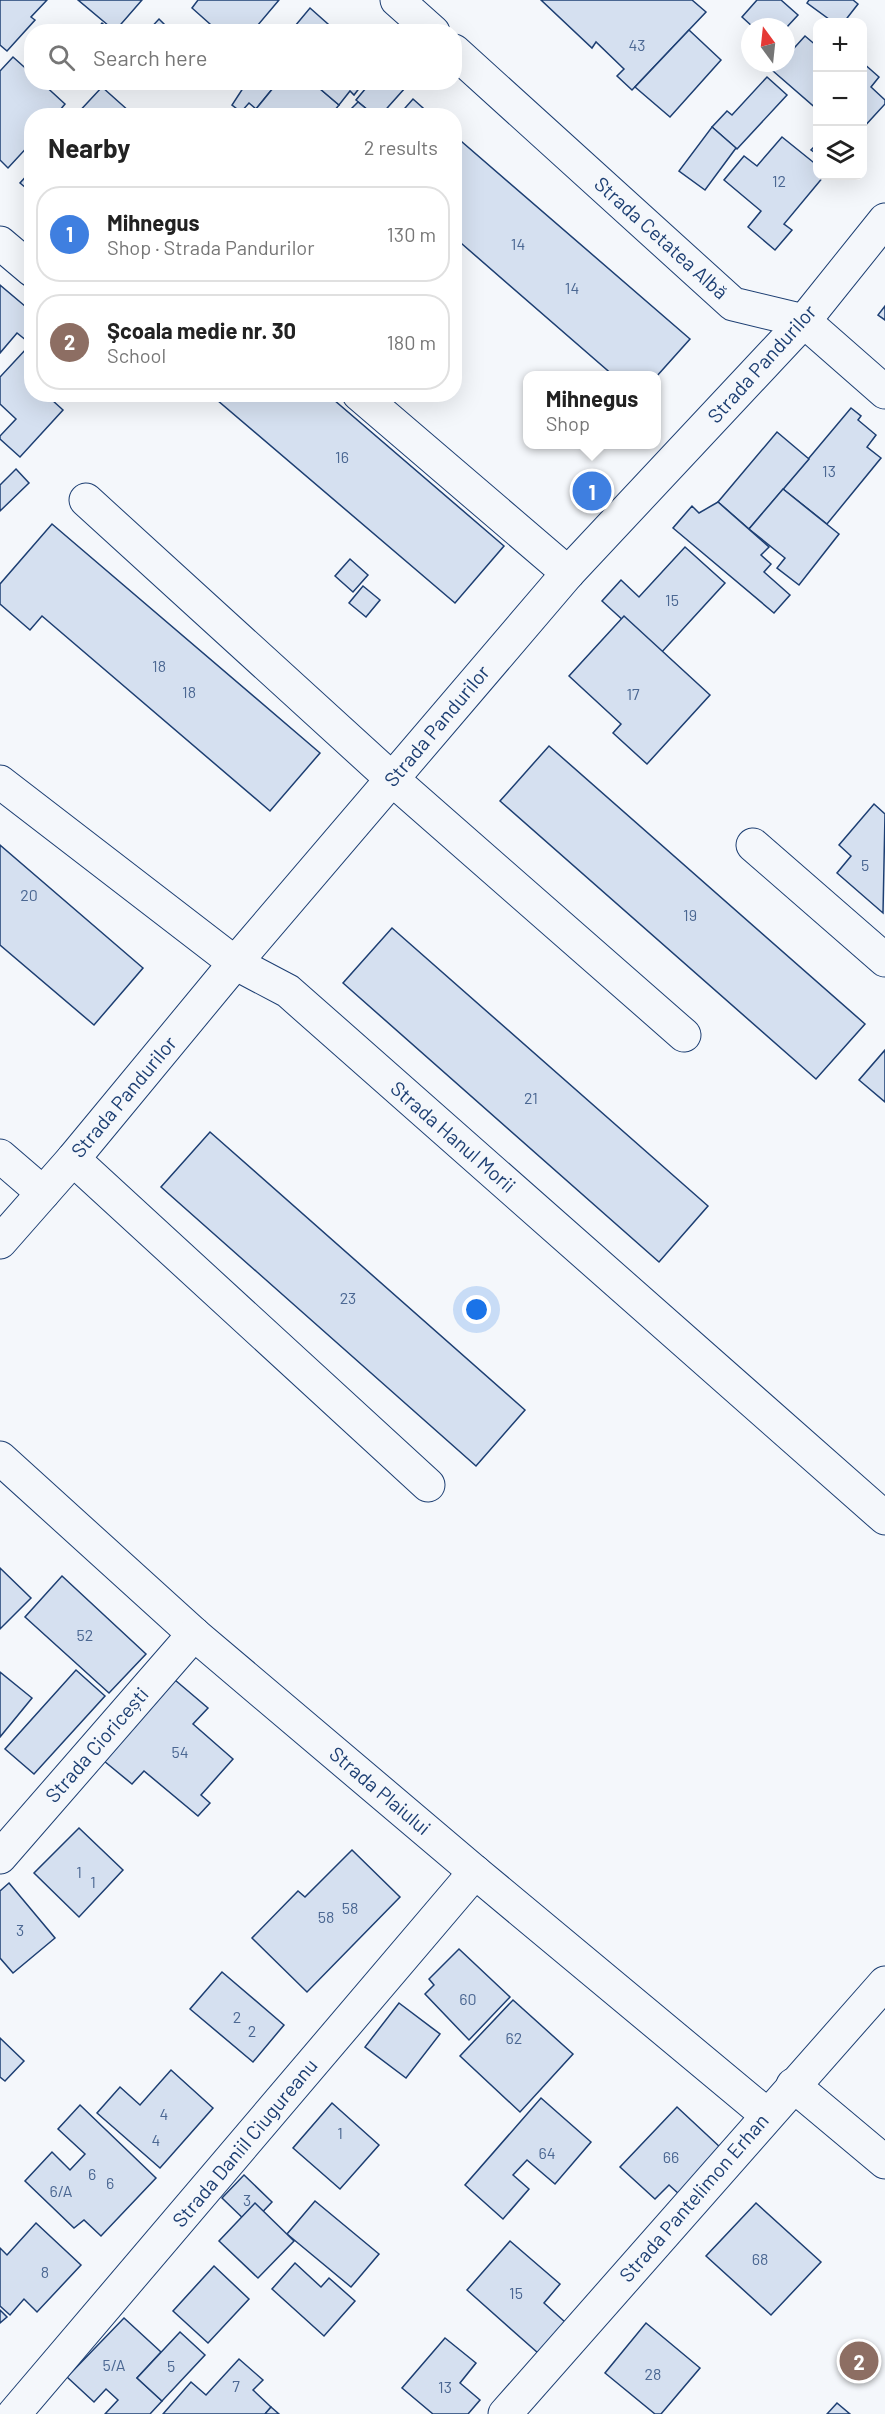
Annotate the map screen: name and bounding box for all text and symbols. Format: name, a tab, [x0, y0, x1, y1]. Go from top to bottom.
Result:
north arrow	[741, 18, 795, 72]
map controls	[813, 18, 867, 180]
button: +	[813, 18, 867, 72]
search box	[24, 24, 462, 90]
house number: 43	[628, 35, 646, 54]
icon: search	[45, 41, 78, 74]
text: Search here	[93, 44, 207, 70]
button: −	[813, 72, 867, 126]
button: layers	[813, 126, 867, 180]
text: Nearby	[48, 132, 130, 163]
text: 2 results	[364, 135, 438, 159]
street label: Strada Cetatea Albă	[590, 171, 733, 303]
house number: 12	[772, 171, 786, 190]
text: Mihnegus	[107, 209, 200, 235]
text: 1	[66, 222, 73, 246]
text: 130 m	[387, 222, 436, 246]
house number: 14	[511, 234, 525, 253]
text: Shop · Strada Pandurilor	[107, 235, 314, 259]
house number: 14	[565, 278, 579, 297]
street label: Strada Pandurilor	[702, 299, 821, 427]
text: Şcoala medie nr. 30	[107, 317, 296, 343]
text: 2	[64, 330, 75, 354]
text: 180 m	[387, 330, 436, 354]
text: School	[107, 343, 166, 367]
popup	[523, 371, 661, 449]
text: Mihnegus	[546, 385, 638, 411]
text: Shop	[546, 411, 590, 435]
house number: 16	[335, 447, 349, 466]
house number: 13	[822, 461, 836, 480]
pin: 1	[572, 468, 612, 514]
house number: 15	[665, 590, 679, 609]
house number: 18	[152, 656, 166, 675]
street label: Strada Pandurilor	[379, 660, 494, 791]
house number: 18	[182, 682, 196, 701]
house number: 17	[626, 684, 640, 703]
house number: 5	[861, 855, 869, 874]
house number: 20	[20, 885, 38, 904]
house number: 19	[683, 905, 697, 924]
street label: Strada Pandurilor	[66, 1031, 181, 1162]
street label: Strada Hanul Morii	[386, 1075, 521, 1197]
house number: 21	[524, 1088, 538, 1107]
house number: 23	[340, 1288, 356, 1307]
your location	[462, 1295, 491, 1324]
house number: 52	[77, 1625, 93, 1644]
street label: Strada Cioricești	[40, 1682, 153, 1807]
street label: Strada Plaiului	[325, 1741, 436, 1839]
house number: 54	[171, 1742, 189, 1761]
house number: 1	[76, 1862, 82, 1881]
house number: 1	[90, 1872, 96, 1891]
house number: 58	[342, 1898, 358, 1917]
house number: 58	[318, 1907, 334, 1926]
house number: 3	[16, 1920, 24, 1939]
house number: 60	[459, 1989, 477, 2008]
house number: 2	[233, 2007, 241, 2026]
house number: 2	[248, 2021, 256, 2040]
house number: 62	[506, 2028, 522, 2047]
street label: Strada Daniil Ciugureanu	[167, 2053, 322, 2231]
house number: 4	[160, 2104, 168, 2123]
street label: Strada Pantelimon Erhan	[614, 2108, 773, 2286]
house number: 1	[337, 2123, 343, 2142]
house number: 4	[152, 2130, 160, 2149]
house number: 64	[538, 2143, 556, 2162]
house number: 66	[663, 2147, 679, 2166]
house number: 6	[88, 2164, 96, 2183]
house number: 6	[106, 2173, 114, 2192]
house number: 6/A	[49, 2181, 73, 2200]
house number: 3	[243, 2190, 251, 2209]
house number: 68	[752, 2249, 768, 2268]
house number: 8	[41, 2262, 49, 2281]
house number: 15	[509, 2283, 523, 2302]
pin: 2	[840, 2338, 878, 2384]
house number: 5/A	[102, 2355, 126, 2374]
house number: 5	[167, 2356, 175, 2375]
house number: 28	[645, 2364, 661, 2383]
house number: 7	[232, 2376, 240, 2395]
house number: 13	[438, 2377, 452, 2396]

